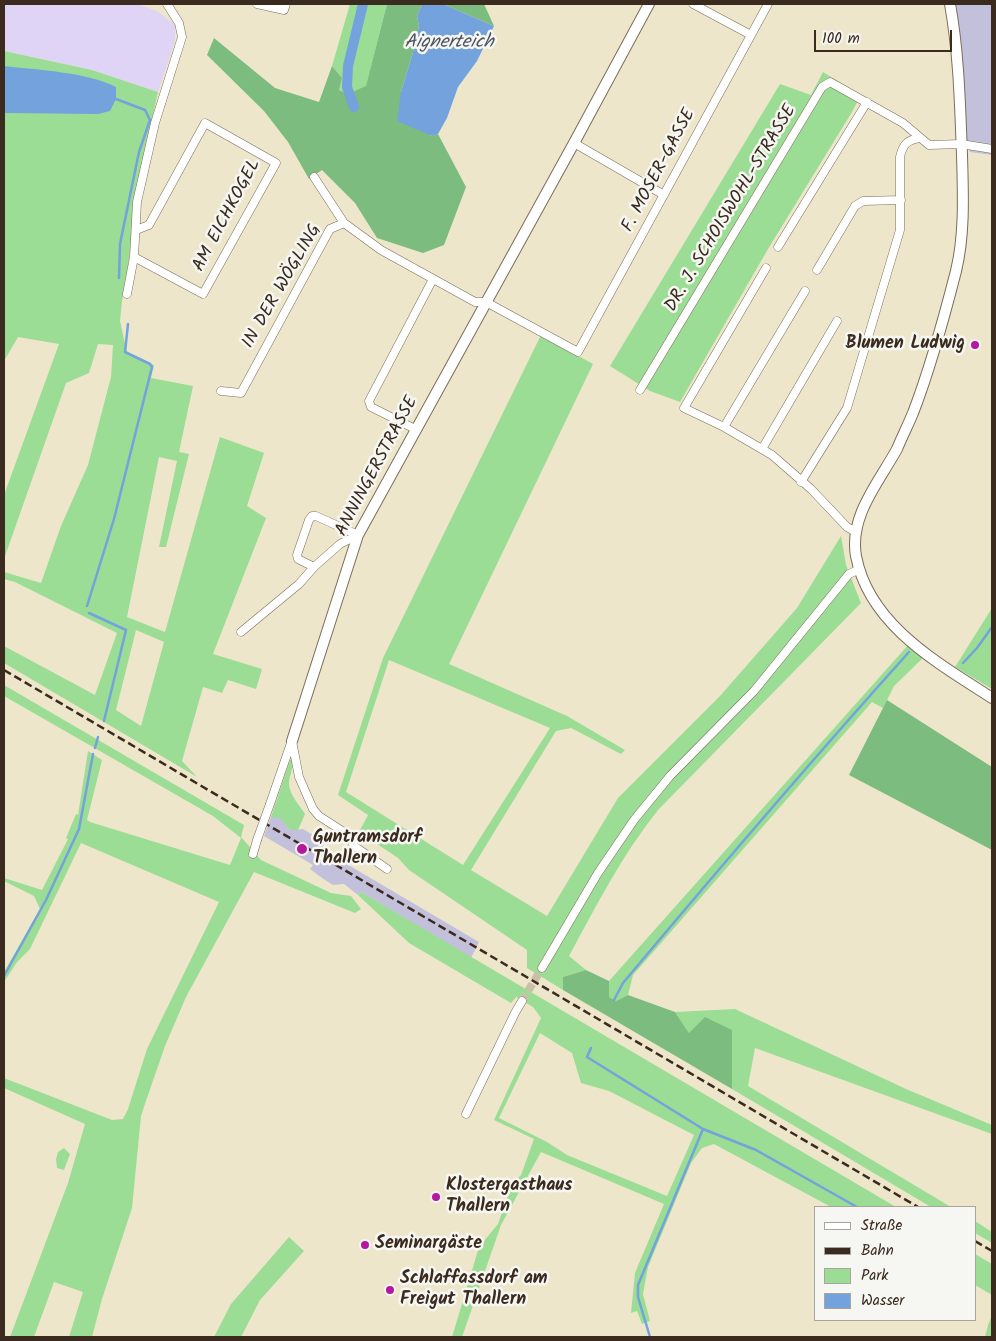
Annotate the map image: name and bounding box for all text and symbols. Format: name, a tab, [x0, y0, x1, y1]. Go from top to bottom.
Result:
scale bar	[816, 20, 954, 52]
text: 100 m	[822, 27, 860, 51]
water label: Aignerteich	[404, 33, 494, 55]
street label: DR. J. SCHOISWOHL-STRASSE	[662, 102, 802, 316]
street label: F. MOSER-GASSE	[618, 106, 702, 236]
street label: AM EICHKOGEL	[189, 156, 267, 276]
street label: IN DER WÖGLING	[239, 221, 327, 353]
place label: Blumen Ludwig	[845, 334, 965, 356]
marker: Blumen Ludwig	[969, 339, 981, 351]
street label: ANNINGERSTRASSE	[332, 393, 424, 541]
place label: Guntramsdorf Thallern	[313, 828, 422, 871]
marker: Guntramsdorf Thallern	[295, 842, 309, 856]
place label: Klostergasthaus Thallern	[446, 1176, 572, 1218]
marker: Klostergasthaus Thallern	[430, 1191, 442, 1203]
legend	[814, 1206, 976, 1321]
text: Straße	[861, 1214, 902, 1238]
place label: Seminargäste	[375, 1234, 482, 1256]
marker: Seminargäste	[359, 1239, 371, 1251]
text: Bahn	[861, 1239, 894, 1263]
text: Park	[861, 1264, 888, 1288]
place label: Schlaffassdorf am Freigut Thallern	[400, 1269, 548, 1312]
marker: Schlaffassdorf am Freigut Thallern	[384, 1284, 396, 1296]
text: Wasser	[861, 1289, 904, 1313]

